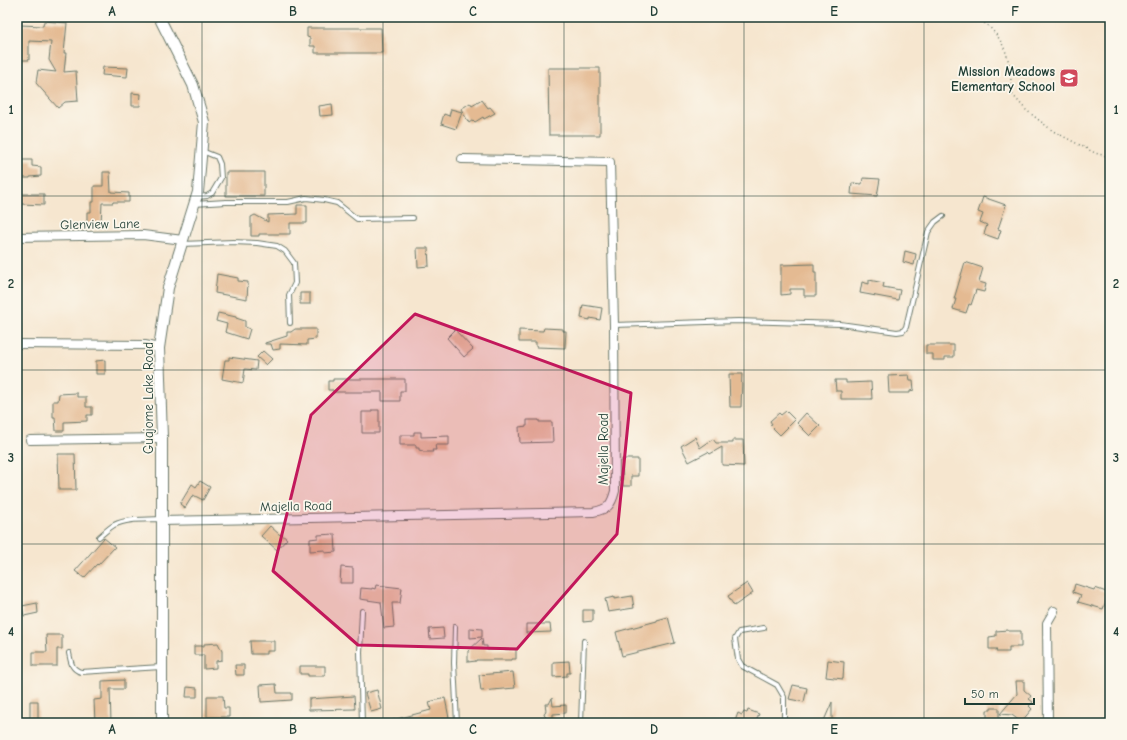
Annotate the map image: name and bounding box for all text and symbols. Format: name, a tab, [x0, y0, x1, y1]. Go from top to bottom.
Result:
text: A	[108, 4, 116, 19]
text: B	[289, 4, 297, 19]
text: C	[469, 4, 477, 19]
text: D	[650, 4, 658, 19]
text: E	[830, 4, 838, 19]
text: F	[1011, 4, 1019, 19]
place label: Mission Meadows Elementary School	[951, 64, 1055, 94]
school or university icon: Mission Meadows Elementary School	[1058, 67, 1080, 89]
text: 1	[8, 102, 14, 117]
text: 1	[1113, 102, 1119, 117]
street label: Glenview Lane	[60, 216, 140, 232]
text: 2	[8, 276, 14, 291]
text: 2	[1113, 276, 1119, 291]
street label: Guajome Lake Road	[141, 342, 156, 454]
street label: Majella Road	[596, 413, 611, 485]
text: 3	[8, 450, 14, 465]
text: 3	[1113, 450, 1119, 465]
street label: Majella Road	[260, 498, 332, 514]
text: 4	[8, 624, 14, 639]
text: 4	[1113, 624, 1119, 639]
scale bar	[965, 680, 1034, 706]
text: 50 m	[971, 687, 999, 701]
text: A	[108, 722, 116, 737]
text: B	[289, 722, 297, 737]
text: C	[469, 722, 477, 737]
text: D	[650, 722, 658, 737]
text: E	[830, 722, 838, 737]
text: F	[1011, 722, 1019, 737]

